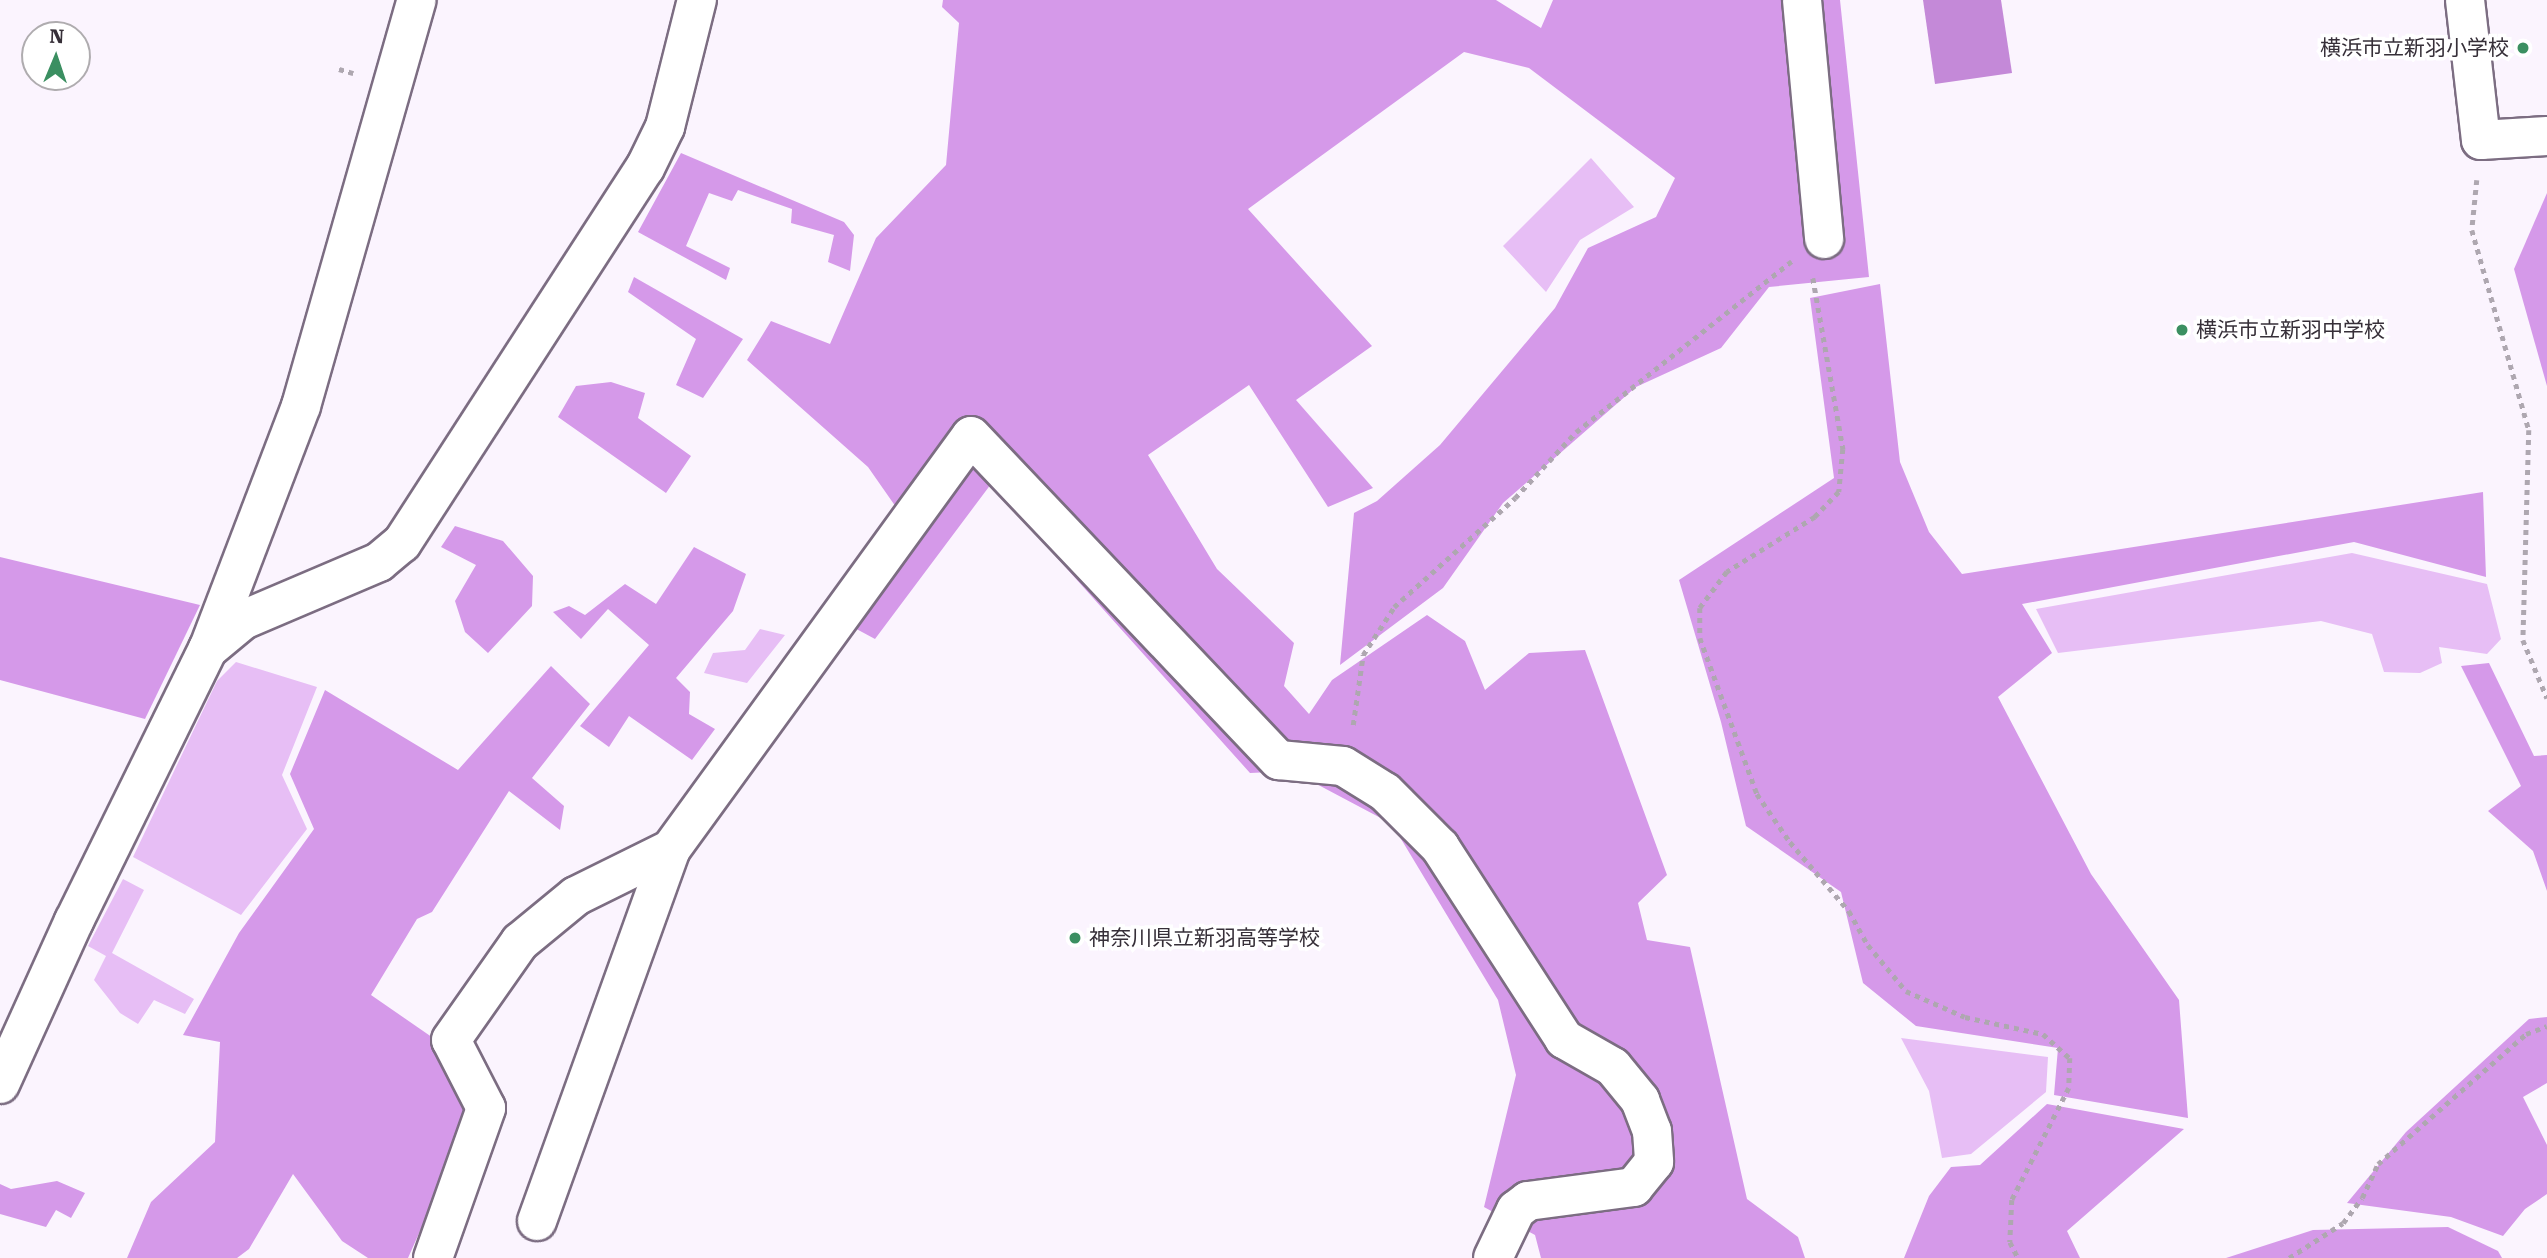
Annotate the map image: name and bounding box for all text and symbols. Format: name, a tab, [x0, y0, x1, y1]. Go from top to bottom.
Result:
north arrow	[21, 21, 91, 91]
text: N	[49, 25, 64, 48]
place label: 横浜市立新羽小学校	[2320, 35, 2509, 61]
marker: 横浜市立新羽小学校	[2515, 40, 2531, 56]
place label: 横浜市立新羽中学校	[2196, 317, 2385, 343]
marker: 横浜市立新羽中学校	[2174, 322, 2190, 338]
place label: 神奈川県立新羽高等学校	[1089, 925, 1320, 951]
marker: 神奈川県立新羽高等学校	[1067, 930, 1083, 946]

